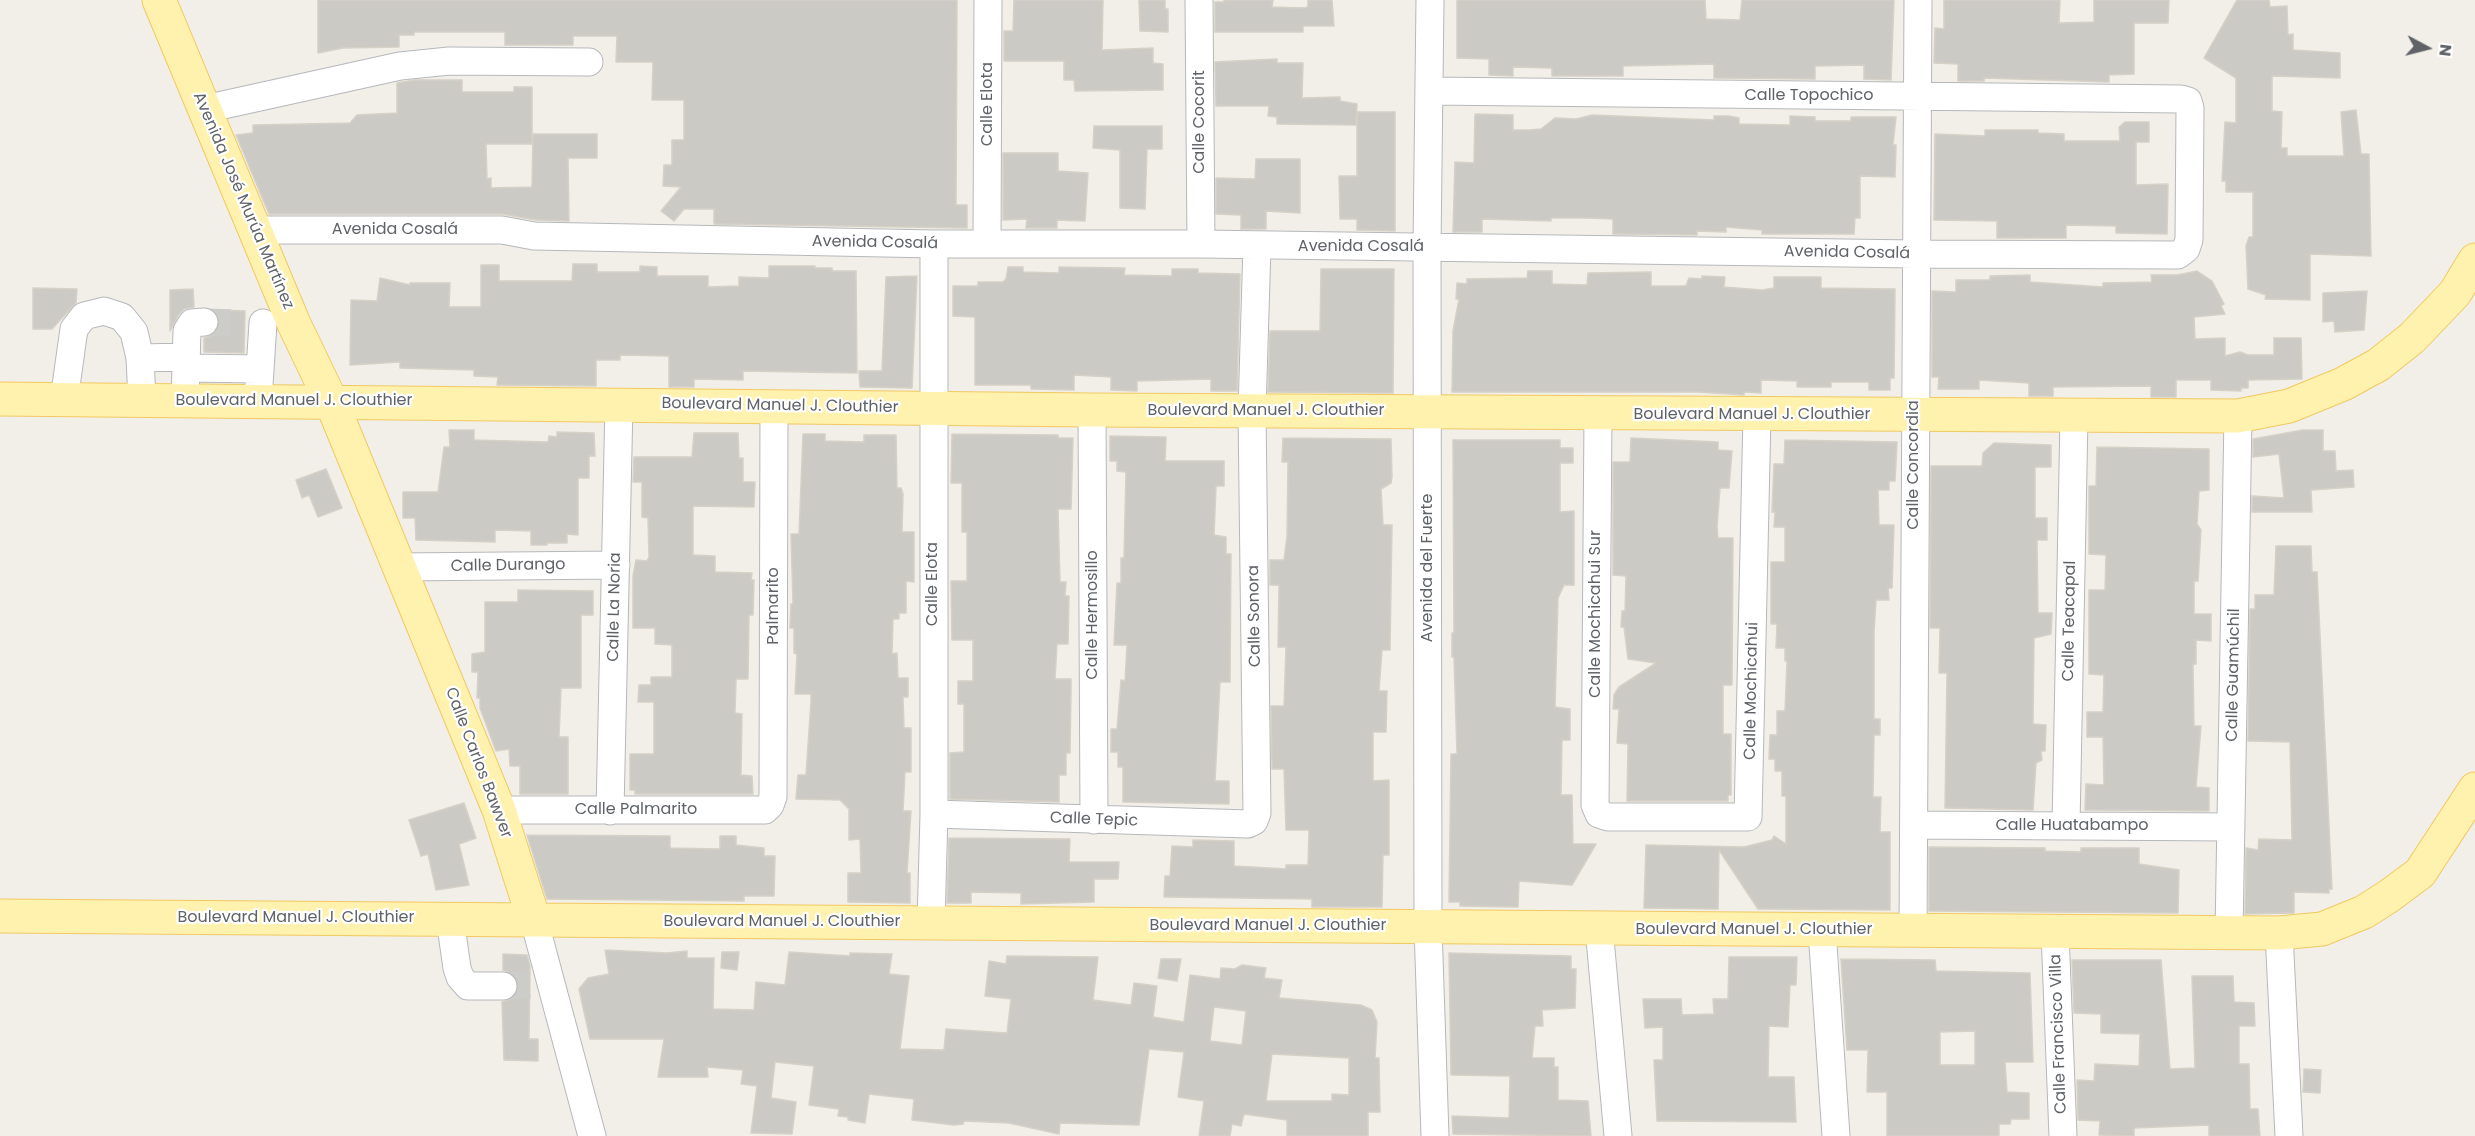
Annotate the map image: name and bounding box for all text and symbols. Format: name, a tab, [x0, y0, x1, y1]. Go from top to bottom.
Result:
north arrow	[2397, 18, 2457, 78]
text: N	[2433, 43, 2458, 58]
street label: Calle Elota	[978, 62, 998, 146]
street label: Calle Cocorit	[1190, 70, 1210, 174]
street label: Calle Topochico	[1744, 86, 1874, 106]
street label: Avenida José Murúa Martínez	[188, 90, 298, 312]
street label: Avenida Cosalá	[332, 220, 458, 240]
street label: Avenida Cosalá	[812, 232, 938, 254]
street label: Avenida Cosalá	[1298, 237, 1424, 257]
street label: Avenida Cosalá	[1784, 242, 1910, 264]
street label: Boulevard Manuel J. Clouthier	[176, 391, 412, 411]
street label: Boulevard Manuel J. Clouthier	[661, 394, 899, 418]
street label: Calle Concordia	[1904, 400, 1924, 530]
street label: Boulevard Manuel J. Clouthier	[1148, 401, 1384, 421]
street label: Boulevard Manuel J. Clouthier	[1634, 405, 1870, 425]
street label: Avenida del Fuerte	[1418, 494, 1438, 642]
street label: Calle Mochicahui Sur	[1586, 530, 1606, 698]
street label: Calle Elota	[923, 542, 943, 626]
street label: Calle Hermosillo	[1083, 550, 1103, 680]
street label: Calle La Noria	[604, 552, 626, 662]
street label: Calle Durango	[450, 555, 566, 577]
street label: Calle Teacapal	[2059, 560, 2081, 682]
street label: Calle Sonora	[1245, 565, 1265, 667]
street label: Palmarito	[764, 567, 784, 645]
street label: Calle Guamúchil	[2223, 608, 2245, 742]
street label: Calle Mochicahui	[1741, 622, 1763, 760]
street label: Calle Carlos Bawver	[440, 685, 516, 841]
street label: Calle Palmarito	[575, 800, 697, 820]
street label: Calle Tepic	[1050, 809, 1138, 831]
street label: Calle Huatabampo	[1995, 816, 2149, 836]
street label: Boulevard Manuel J. Clouthier	[178, 908, 414, 928]
street label: Boulevard Manuel J. Clouthier	[664, 912, 900, 932]
street label: Boulevard Manuel J. Clouthier	[1150, 916, 1386, 936]
street label: Boulevard Manuel J. Clouthier	[1636, 920, 1872, 940]
street label: Calle Francisco Villa	[2047, 954, 2071, 1114]

